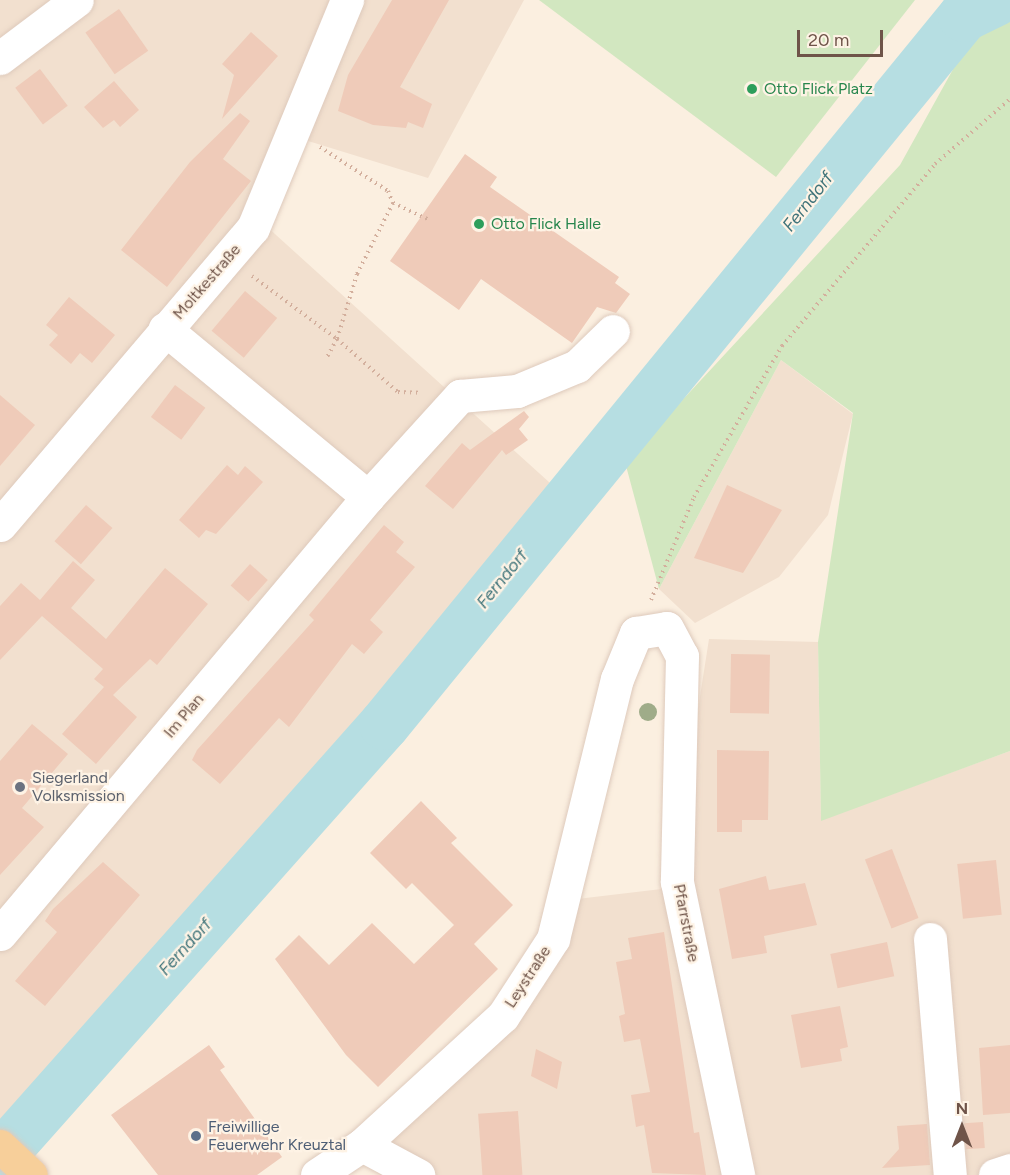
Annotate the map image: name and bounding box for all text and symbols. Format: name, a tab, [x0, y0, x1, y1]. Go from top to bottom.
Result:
scale bar	[800, 18, 886, 56]
text: 20 m	[808, 29, 849, 51]
place label: Otto Flick Platz	[764, 79, 873, 99]
marker: Otto Flick Platz	[745, 82, 759, 96]
water label: Ferndorf	[778, 168, 838, 236]
place label: Otto Flick Halle	[491, 214, 601, 234]
marker: Otto Flick Halle	[472, 217, 486, 231]
street label: Moltkestraße	[169, 240, 245, 324]
water label: Ferndorf	[472, 545, 532, 613]
street label: Im Plan	[160, 690, 208, 742]
place label: Siegerland Volksmission	[32, 768, 125, 806]
marker: Siegerland Volksmission	[13, 780, 27, 794]
street label: Pfarrstraße	[669, 882, 703, 964]
water label: Ferndorf	[154, 914, 216, 980]
street label: Leystraße	[501, 942, 555, 1012]
north arrow	[932, 1097, 992, 1157]
text: N	[956, 1099, 968, 1118]
place label: Freiwillige Feuerwehr Kreuztal	[208, 1117, 346, 1155]
marker: Freiwillige Feuerwehr Kreuztal	[189, 1129, 203, 1143]

